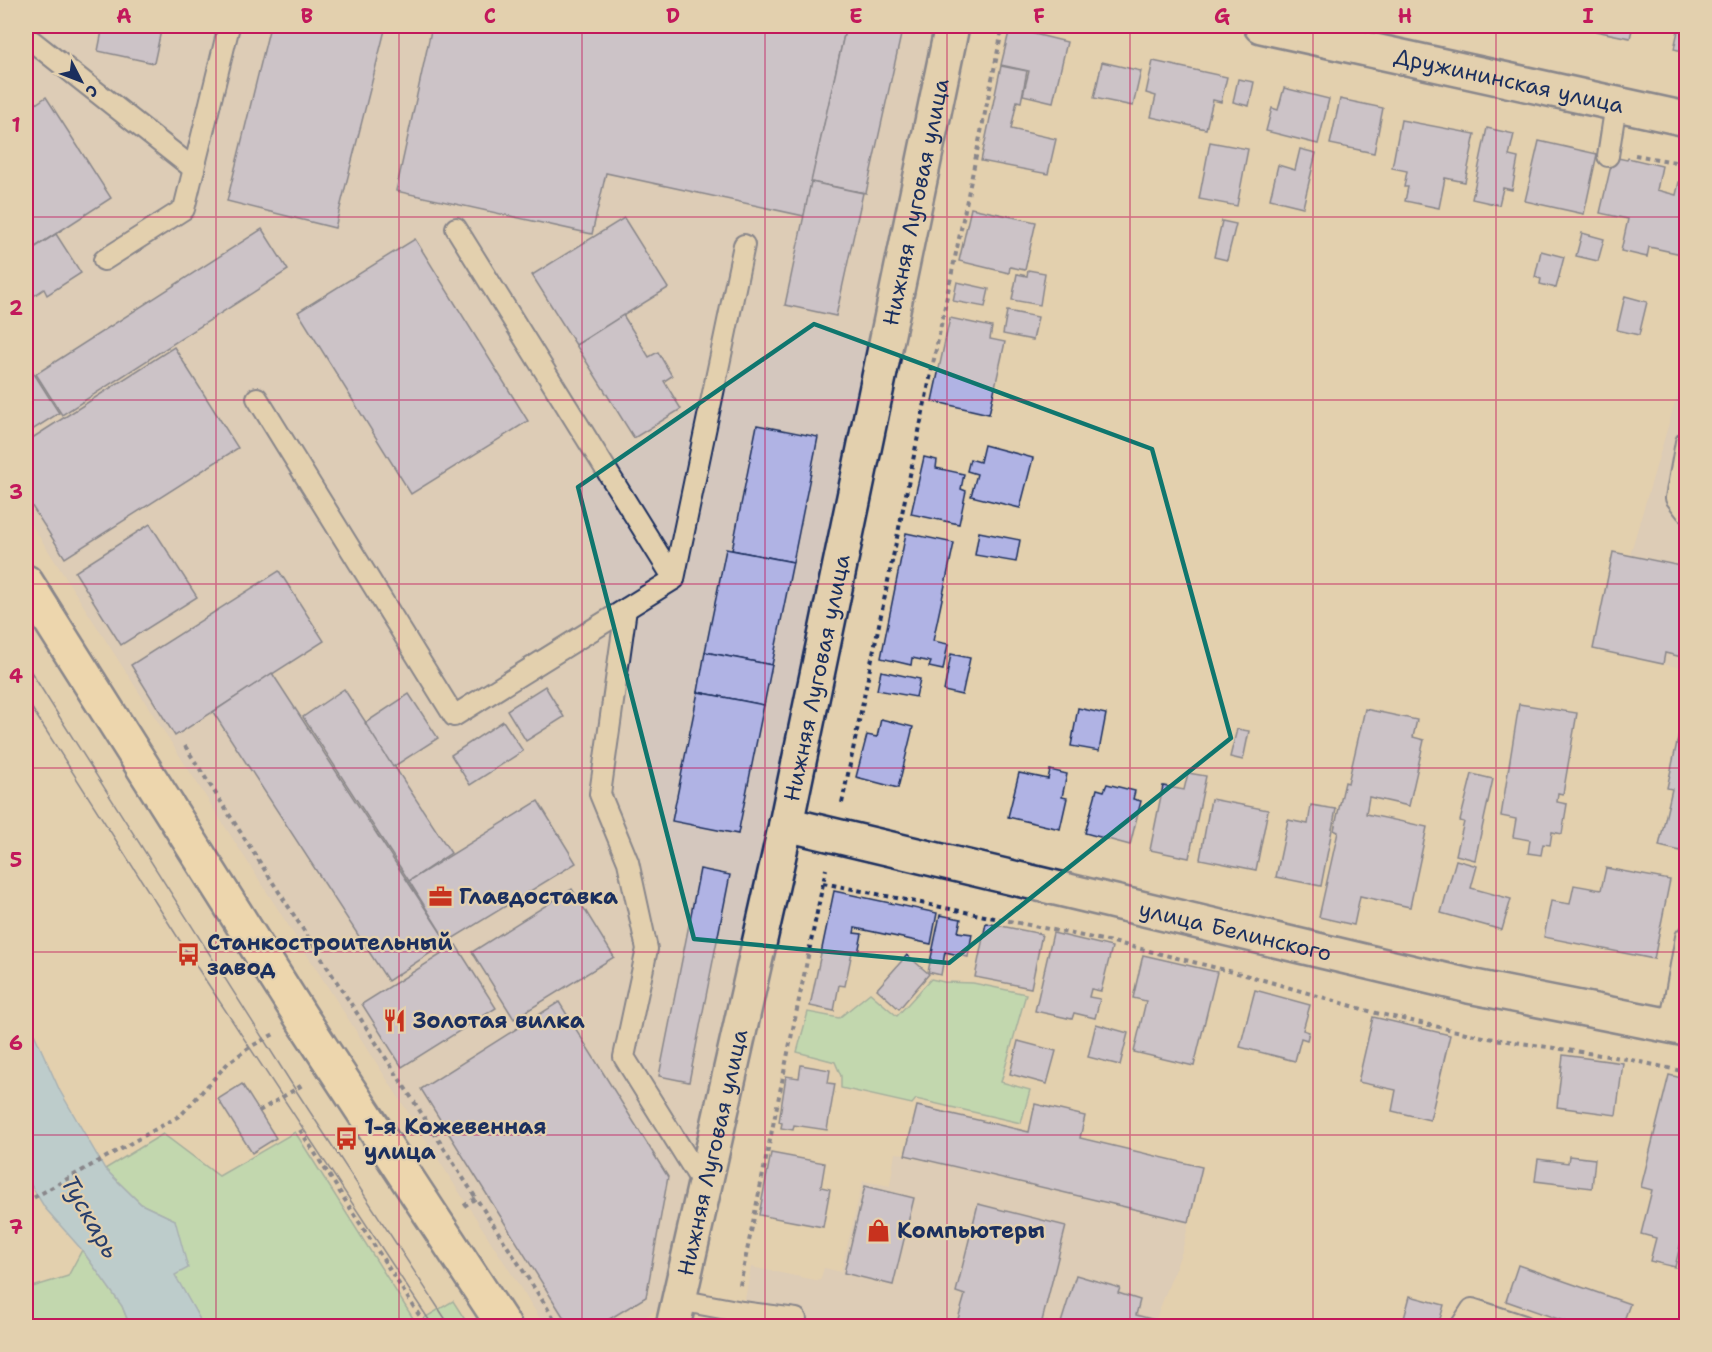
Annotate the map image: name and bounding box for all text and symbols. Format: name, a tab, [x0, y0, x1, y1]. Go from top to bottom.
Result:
text: A	[116, 3, 132, 29]
text: B	[301, 3, 313, 29]
text: C	[484, 3, 496, 29]
text: D	[666, 3, 680, 29]
text: E	[849, 3, 863, 29]
text: F	[1033, 3, 1045, 29]
text: G	[1214, 3, 1230, 29]
text: H	[1398, 3, 1412, 29]
text: I	[1582, 3, 1594, 29]
street label: Дружининская улица	[1392, 42, 1627, 120]
north arrow	[51, 51, 111, 111]
street label: Нижняя Луговая улица	[876, 75, 956, 328]
text: С	[81, 80, 103, 102]
text: 1	[11, 112, 21, 138]
text: 2	[9, 295, 23, 321]
text: 3	[9, 479, 23, 505]
street label: Нижняя Луговая улица	[777, 551, 857, 804]
text: 4	[9, 663, 23, 689]
text: 5	[10, 847, 22, 873]
place label: Главдоставка	[459, 882, 618, 911]
office icon: Главдоставка	[428, 883, 454, 909]
street label: улица Белинского	[1136, 894, 1335, 968]
place label: Станкостроительный завод	[207, 928, 452, 982]
bus stop icon: Станкостроительный завод	[176, 942, 202, 968]
place label: Золотая вилка	[413, 1006, 585, 1035]
restaurant icon: Золотая вилка	[382, 1007, 408, 1033]
street label: Нижняя Луговая улица	[671, 1026, 754, 1278]
text: 6	[9, 1030, 23, 1056]
place label: 1-я Кожевенная улица	[364, 1112, 546, 1166]
bus stop icon: 1-я Кожевенная улица	[333, 1126, 359, 1152]
water label: Тускарь	[53, 1169, 127, 1265]
text: 7	[9, 1214, 23, 1240]
place label: Компьютеры	[897, 1216, 1045, 1245]
shop icon: Компьютеры	[866, 1217, 892, 1243]

